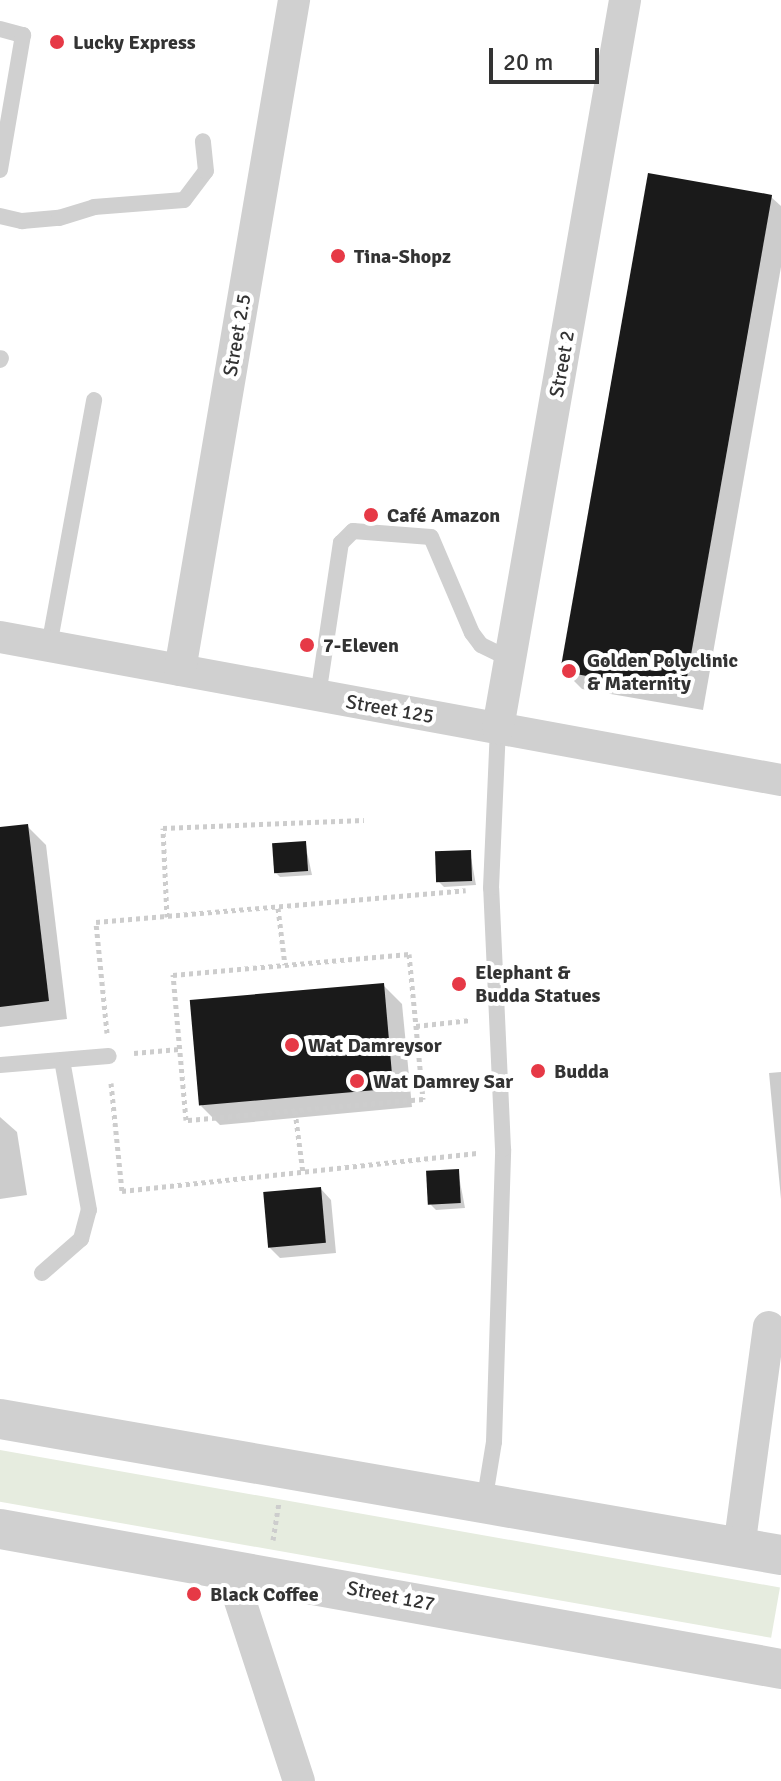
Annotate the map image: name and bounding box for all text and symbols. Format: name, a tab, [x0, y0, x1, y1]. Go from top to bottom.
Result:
place label: Lucky Express	[73, 30, 196, 54]
scale bar	[493, 32, 603, 82]
marker: Lucky Express	[48, 33, 66, 51]
text: 20 m	[503, 47, 553, 77]
place label: Tina-Shopz	[354, 244, 451, 268]
marker: Tina-Shopz	[329, 247, 347, 265]
street label: Street 2.5	[218, 292, 256, 378]
street label: Street 2	[544, 329, 580, 399]
place label: Café Amazon	[387, 503, 500, 527]
marker: Café Amazon	[362, 506, 380, 524]
place label: 7-Eleven	[323, 633, 399, 657]
marker: 7-Eleven	[298, 636, 316, 654]
place label: Golden Polyclinic & Maternity	[587, 648, 738, 695]
marker: Golden Polyclinic & Maternity	[558, 660, 580, 682]
street label: Street 125	[344, 689, 436, 729]
place label: Elephant & Budda Statues	[475, 960, 600, 1007]
marker: Elephant & Budda Statues	[450, 975, 468, 993]
place label: Wat Damreysor	[308, 1033, 442, 1057]
marker: Wat Damreysor	[283, 1036, 301, 1054]
place label: Budda	[554, 1059, 609, 1083]
marker: Budda	[529, 1062, 547, 1080]
place label: Wat Damrey Sar	[373, 1069, 513, 1093]
marker: Wat Damrey Sar	[348, 1072, 366, 1090]
street label: Street 127	[345, 1576, 437, 1616]
place label: Black Coffee	[210, 1582, 319, 1606]
marker: Black Coffee	[185, 1585, 203, 1603]

